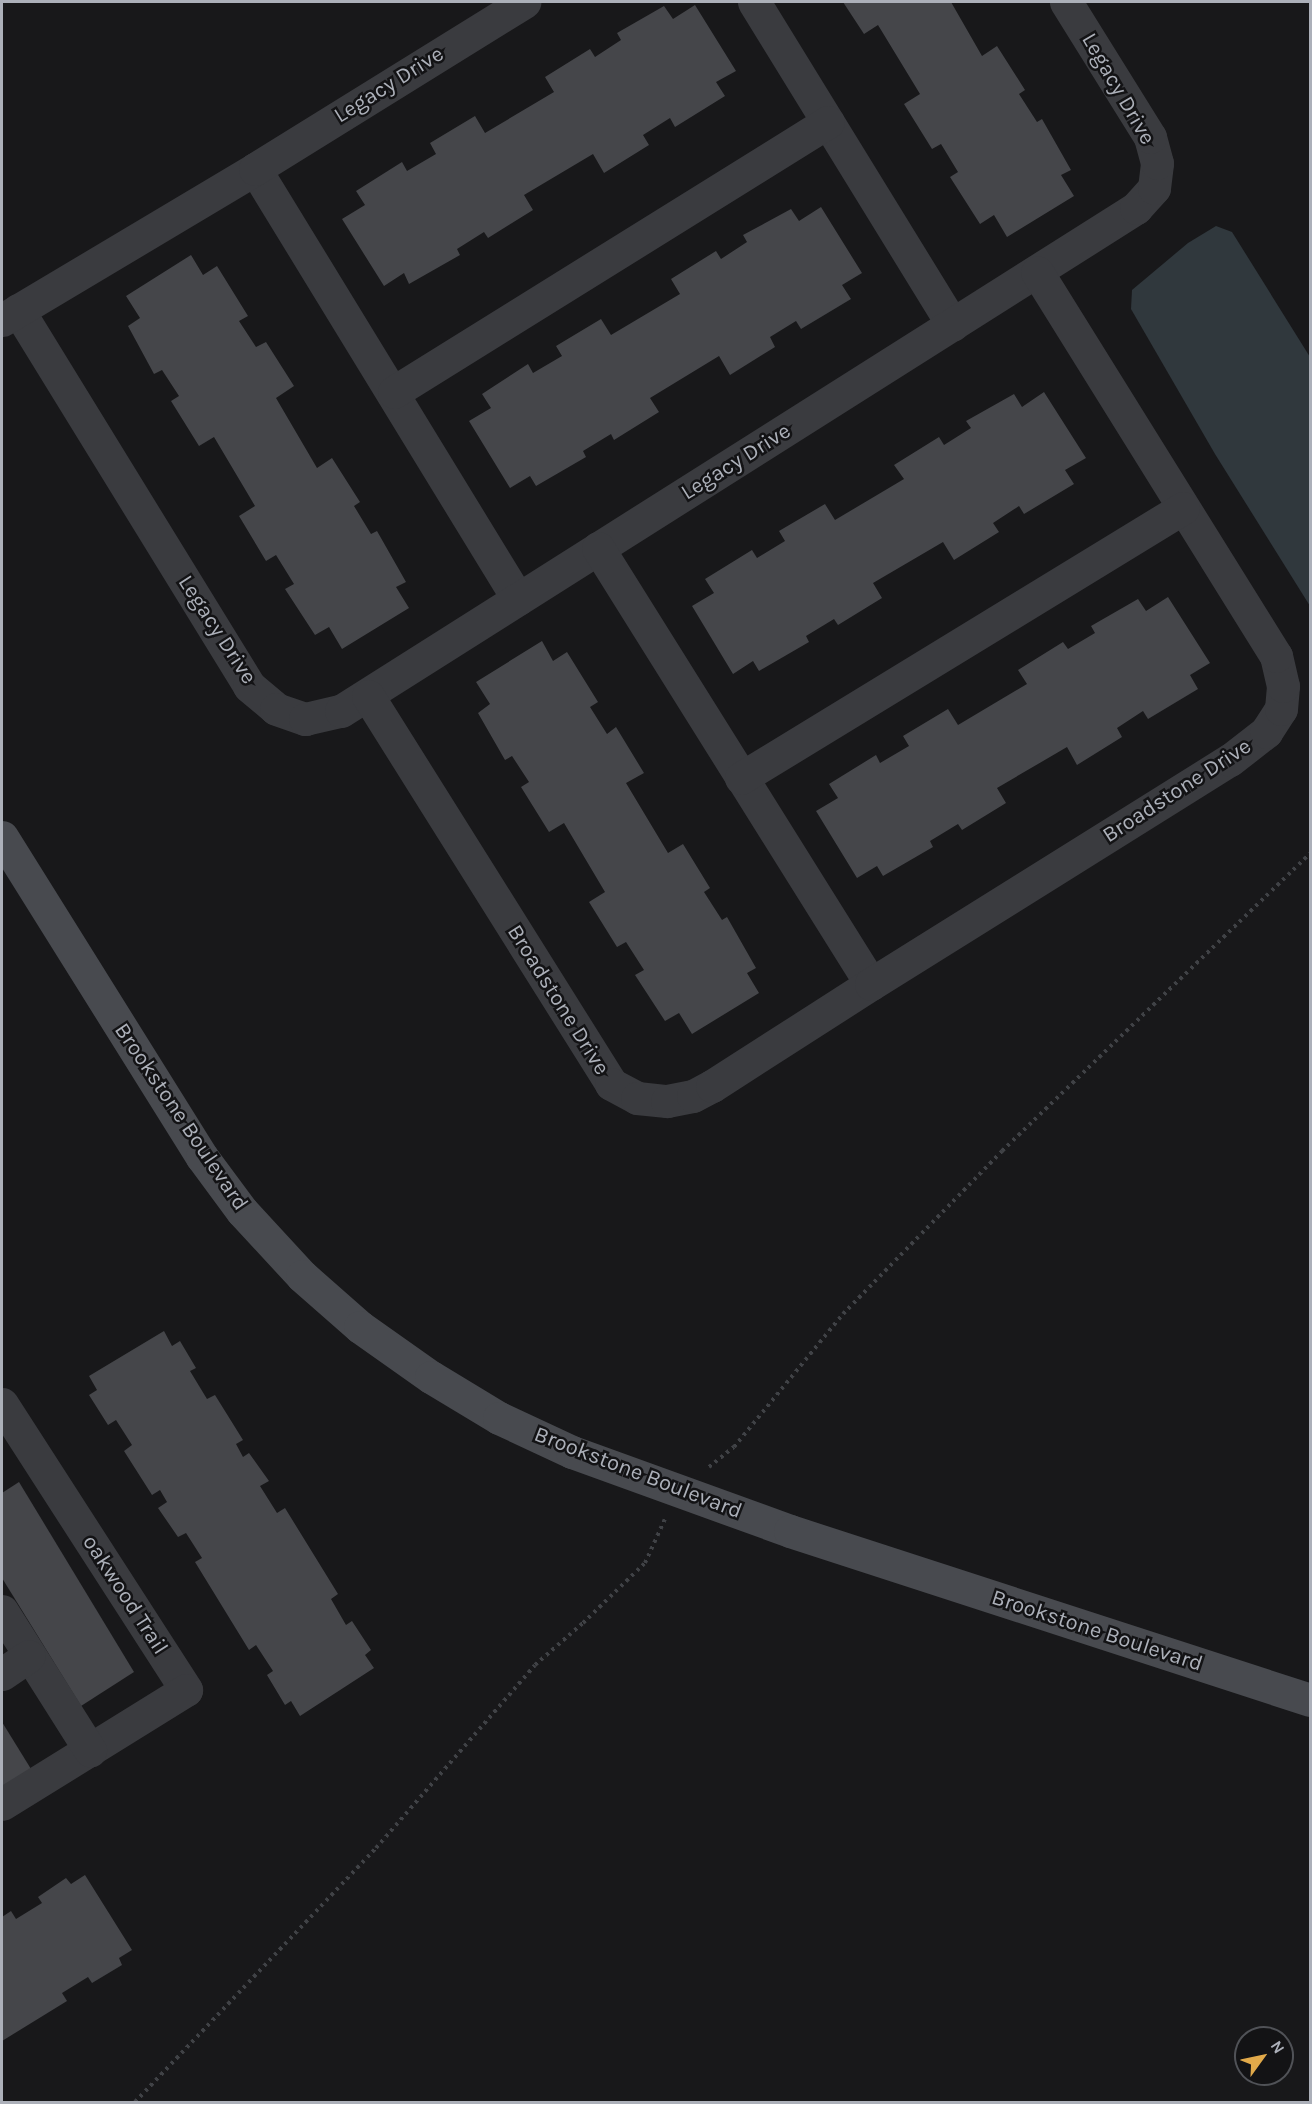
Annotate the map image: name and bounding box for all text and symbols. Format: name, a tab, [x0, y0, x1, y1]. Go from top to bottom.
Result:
street label: Legacy Drive	[1075, 29, 1161, 149]
street label: Legacy Drive	[329, 41, 449, 129]
street label: Legacy Drive	[676, 418, 796, 506]
street label: Legacy Drive	[172, 571, 262, 689]
street label: Broadstone Drive	[1098, 733, 1256, 849]
street label: Broadstone Drive	[501, 920, 615, 1080]
street label: Brookstone Boulevard	[108, 1018, 254, 1216]
street label: Brookstone Boulevard	[530, 1421, 746, 1525]
street label: oakwood Trail	[77, 1530, 173, 1660]
street label: Brookstone Boulevard	[988, 1584, 1206, 1678]
north arrow	[1234, 2026, 1294, 2086]
text: N	[1267, 2037, 1289, 2057]

